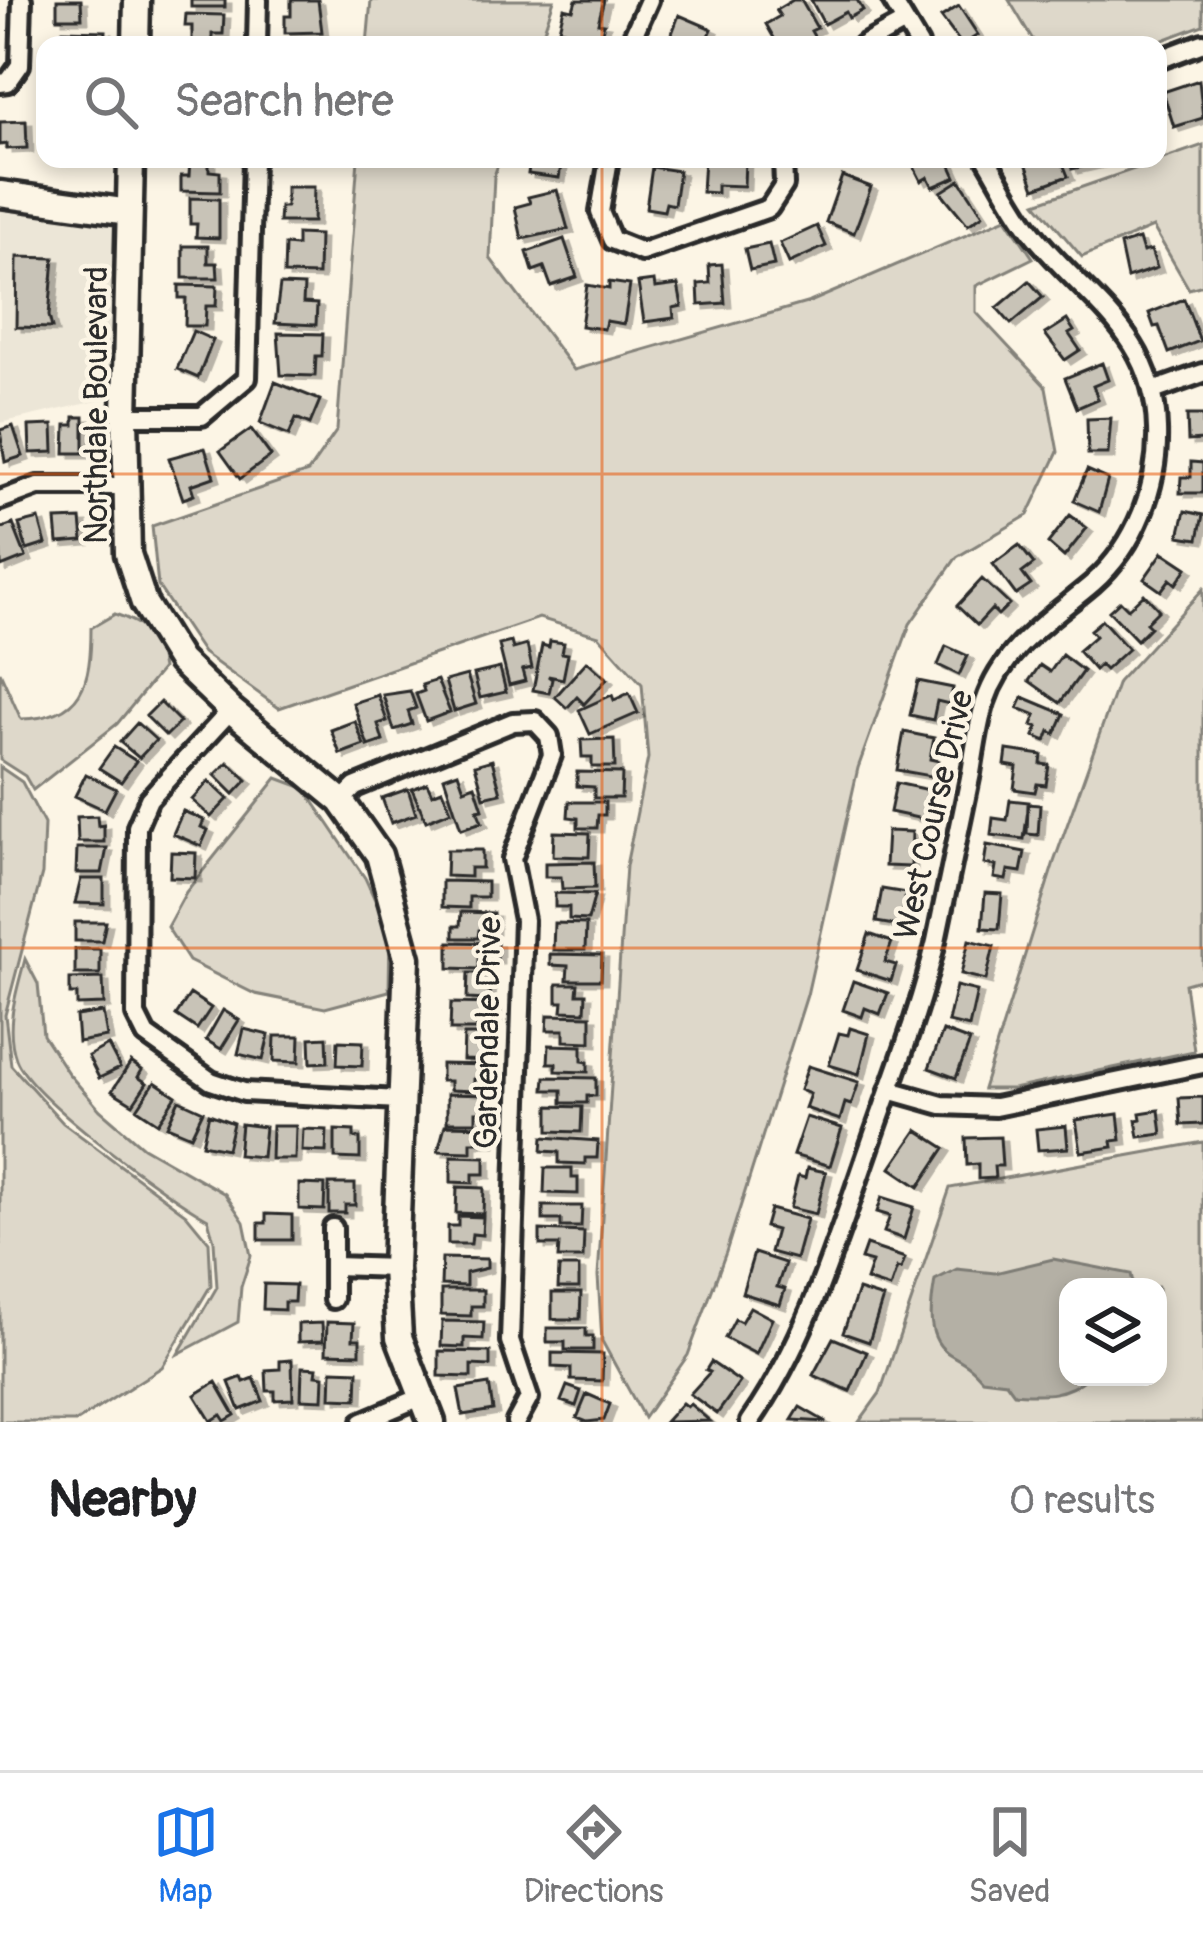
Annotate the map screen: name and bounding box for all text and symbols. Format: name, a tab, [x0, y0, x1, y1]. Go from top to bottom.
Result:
search box	[36, 36, 1167, 168]
icon: search	[78, 69, 144, 135]
text: Search here	[174, 74, 394, 130]
street label: Northdale Boulevard	[76, 266, 117, 544]
street label: West Course Drive	[885, 686, 983, 944]
street label: Gardendale Drive	[465, 916, 511, 1150]
map controls	[1059, 1278, 1167, 1386]
button: layers	[1059, 1278, 1167, 1386]
text: Nearby	[48, 1468, 196, 1532]
text: 0 results	[1009, 1476, 1155, 1525]
tab: Map	[153, 1799, 219, 1912]
tab: Directions	[524, 1799, 664, 1912]
tab: Saved	[969, 1799, 1050, 1912]

